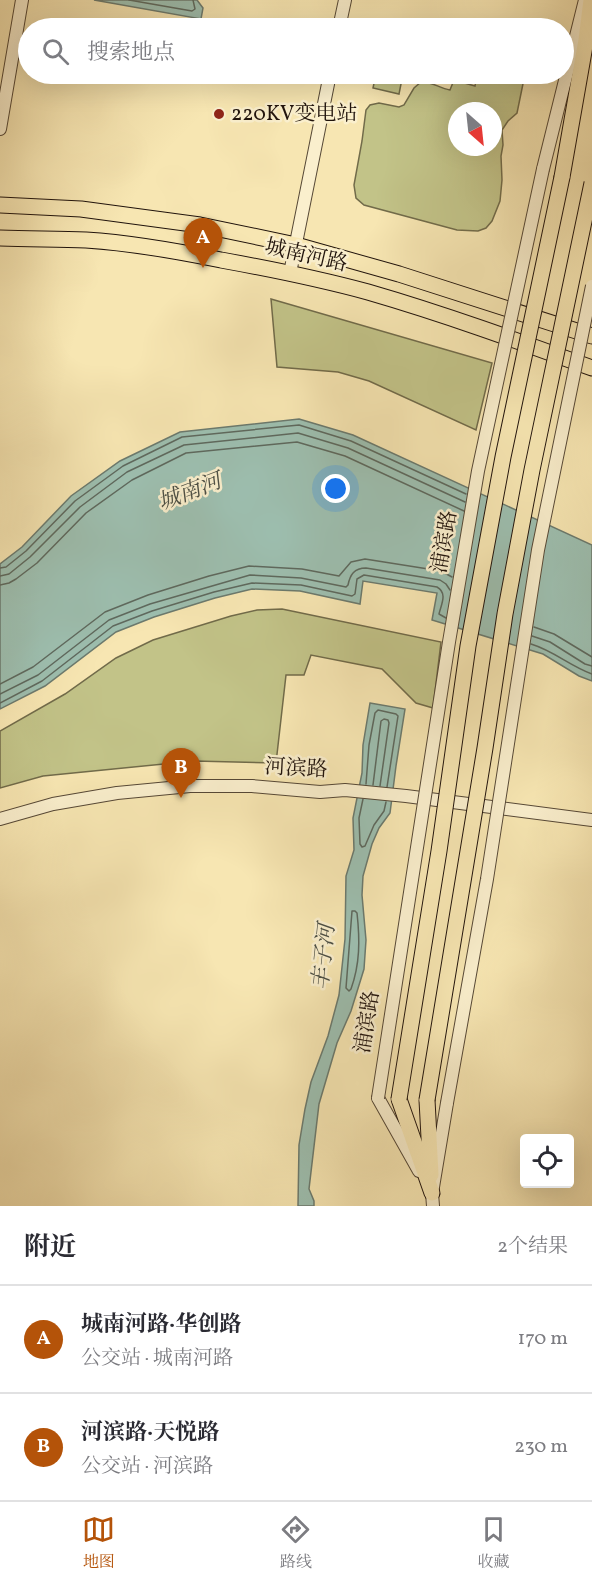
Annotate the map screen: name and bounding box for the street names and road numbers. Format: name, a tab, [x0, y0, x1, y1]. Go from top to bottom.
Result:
street label: 城南河路	[262, 232, 350, 280]
street label: 浦滨路	[425, 508, 465, 576]
street label: 河滨路	[264, 753, 328, 785]
street label: 浦滨路	[349, 989, 387, 1055]

